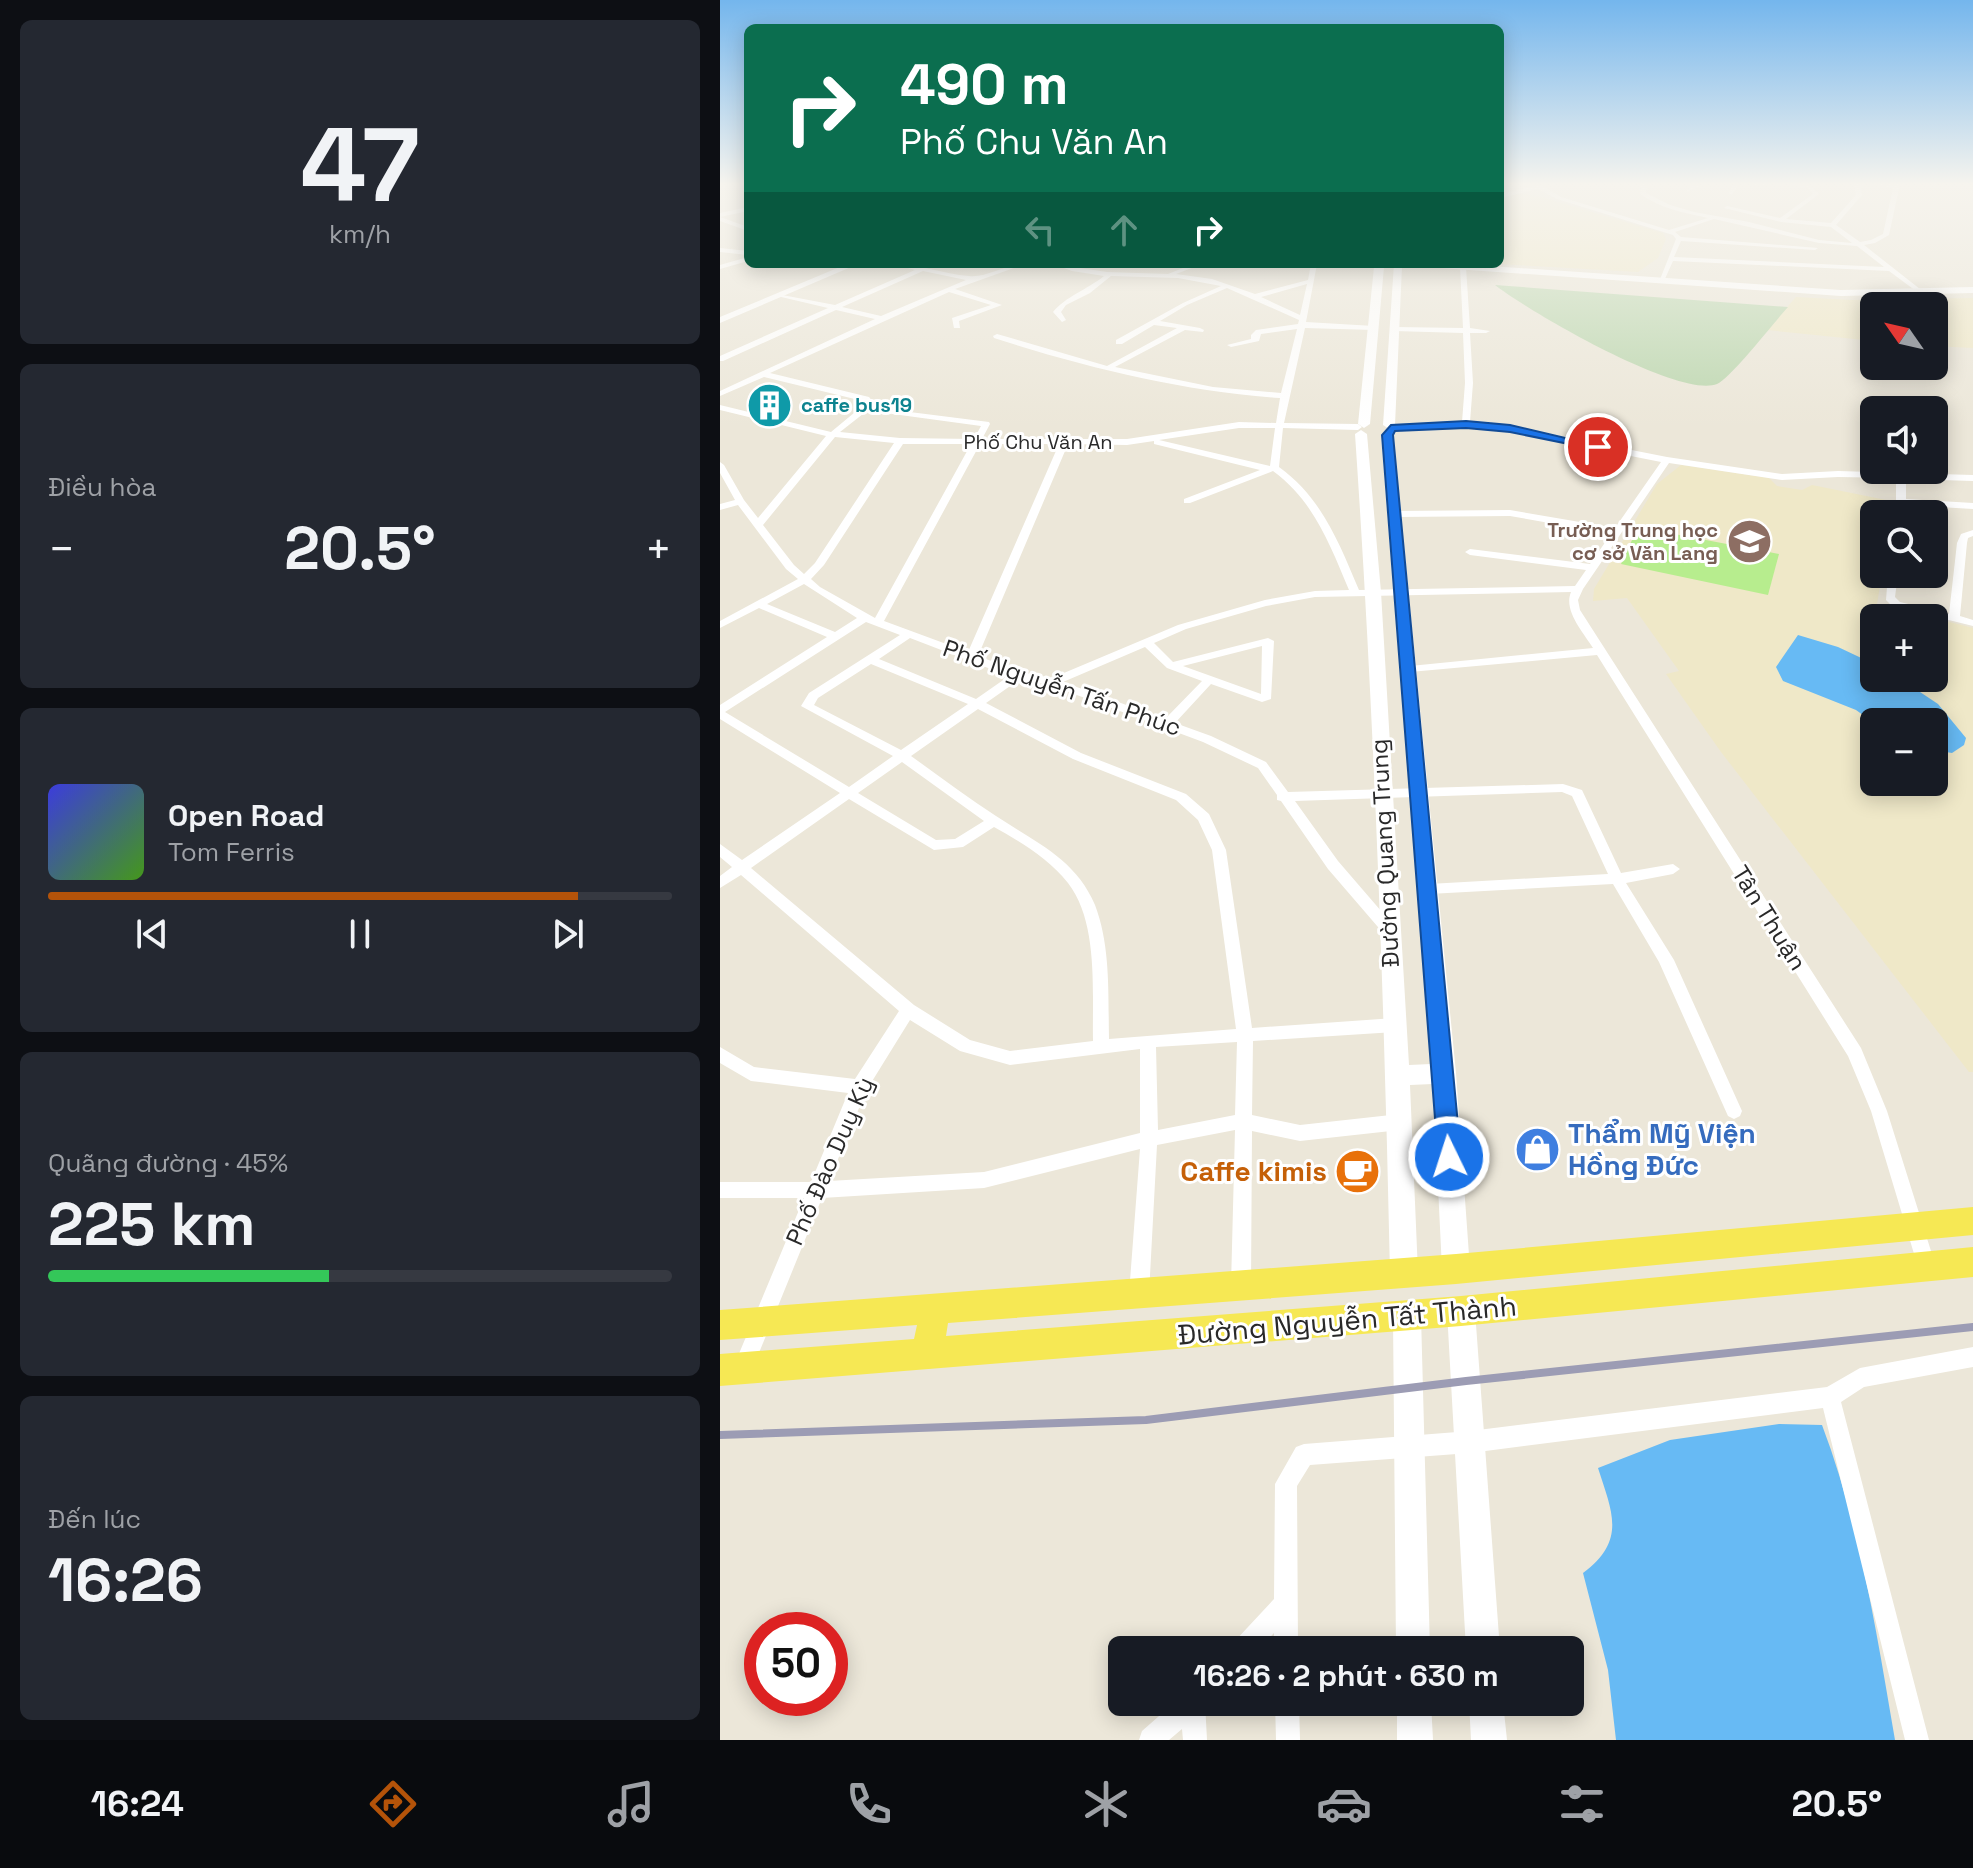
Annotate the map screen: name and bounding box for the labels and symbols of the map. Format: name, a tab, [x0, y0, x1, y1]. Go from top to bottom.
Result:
north arrow	[1860, 292, 1948, 380]
building icon: caffe bus19	[746, 381, 794, 429]
place label: caffe bus19	[801, 392, 912, 418]
pin	[1564, 413, 1632, 481]
street label: Phố Chu Văn An	[964, 429, 1113, 455]
place label: Trường Trung học cơ sở Văn Lang	[1547, 517, 1718, 566]
school or university icon: Trường Trung học cơ sở Văn Lang	[1725, 517, 1773, 565]
street label: Phố Nguyễn Tấn Phúc	[939, 632, 1185, 743]
street label: Đường Quang Trung	[1363, 738, 1406, 968]
street label: Tân Thuận	[1725, 860, 1814, 976]
street label: Phố Đào Duy Kỳ	[779, 1072, 881, 1250]
position arrow	[1407, 1115, 1491, 1199]
place label: Thẩm Mỹ Viện Hồng Đức	[1568, 1115, 1756, 1183]
shop icon: Thẩm Mỹ Viện Hồng Đức	[1513, 1125, 1561, 1173]
cafe icon: Caffe kimis	[1334, 1147, 1382, 1195]
place label: Caffe kimis	[1180, 1153, 1327, 1189]
street label: Đường Nguyễn Tất Thành	[1176, 1287, 1518, 1353]
speed limit sign: 50	[744, 1612, 848, 1716]

